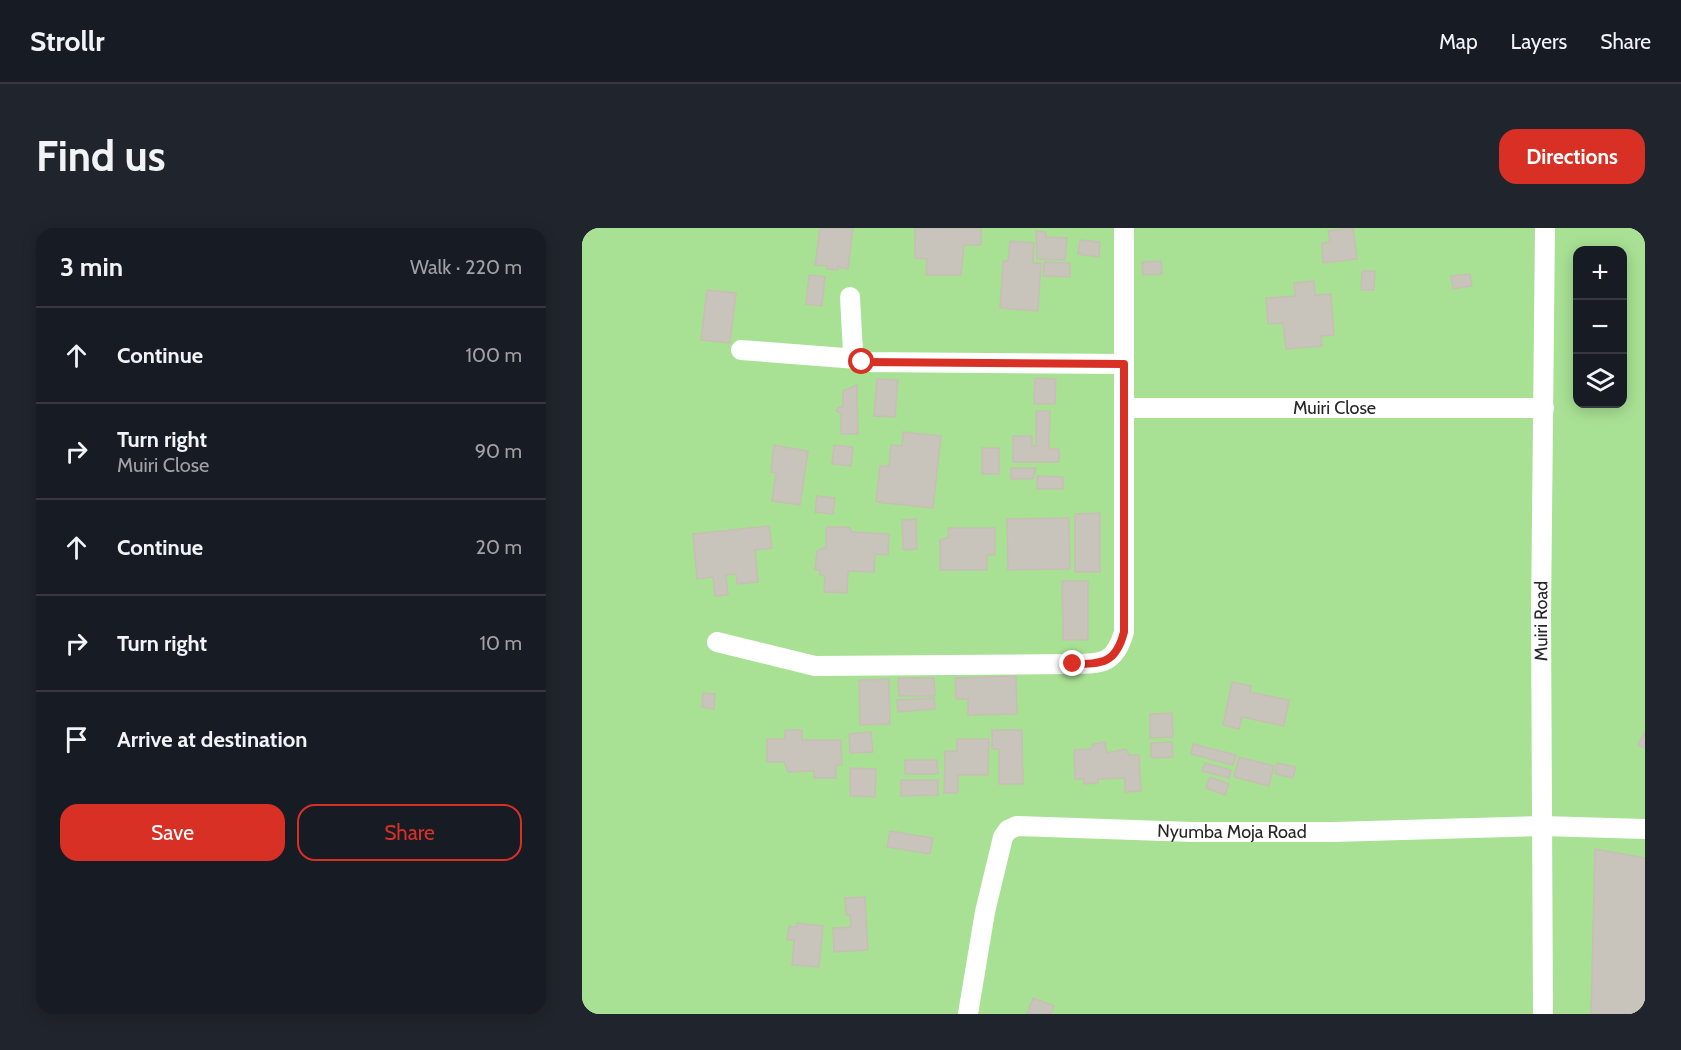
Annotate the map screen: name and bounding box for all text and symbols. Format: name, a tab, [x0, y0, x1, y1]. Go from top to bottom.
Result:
text: Strollr	[30, 24, 104, 58]
text: Map	[1439, 29, 1478, 54]
text: Layers	[1511, 29, 1567, 54]
text: Share	[1600, 29, 1651, 54]
button: Directions	[1499, 129, 1645, 184]
text: Find us	[36, 130, 165, 182]
map controls	[1573, 246, 1627, 408]
button: +	[1573, 246, 1627, 300]
text: 3 min	[60, 251, 123, 283]
text: Walk · 220 m	[410, 255, 522, 279]
button: −	[1573, 300, 1627, 354]
icon: ahead	[60, 339, 93, 372]
text: Continue	[117, 342, 203, 369]
text: 100 m	[466, 343, 522, 367]
route start	[848, 348, 874, 374]
button: layers	[1573, 354, 1627, 408]
street label: Muiri Close	[1293, 397, 1376, 419]
text: Turn right	[117, 426, 207, 453]
icon: right	[60, 435, 93, 468]
text: 90 m	[475, 439, 522, 463]
text: Muiri Close	[117, 453, 209, 477]
icon: ahead	[60, 531, 93, 564]
text: Continue	[117, 534, 203, 561]
text: 20 m	[476, 535, 522, 559]
street label: Muiri Road	[1530, 581, 1552, 661]
icon: right	[60, 627, 93, 660]
text: Turn right	[117, 630, 207, 657]
text: 10 m	[479, 631, 522, 655]
route end	[1059, 650, 1085, 676]
icon: arrive	[60, 723, 93, 756]
text: Arrive at destination	[117, 726, 307, 753]
button: Save	[60, 804, 285, 861]
button: Share	[297, 804, 522, 861]
street label: Nyumba Moja Road	[1157, 820, 1307, 843]

